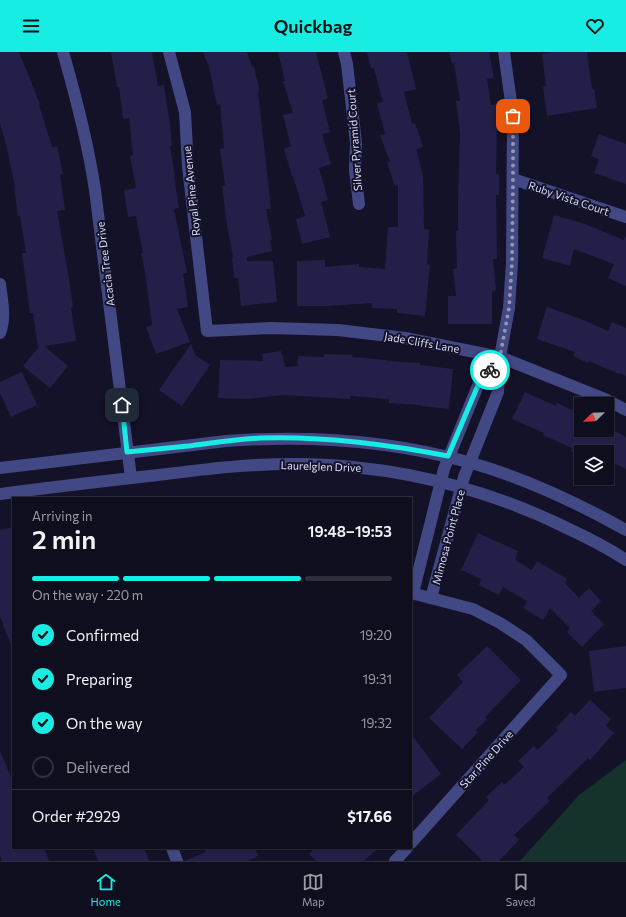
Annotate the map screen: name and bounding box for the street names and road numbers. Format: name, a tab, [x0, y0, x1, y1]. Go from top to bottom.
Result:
street label: Silver Pyramid Court	[344, 88, 364, 192]
street label: Royal Pine Avenue	[180, 145, 202, 237]
street label: Ruby Vista Court	[527, 178, 612, 218]
street label: Acacia Tree Drive	[93, 221, 117, 307]
street label: Jade Cliffs Lane	[383, 329, 461, 356]
street label: Laurelglen Drive	[281, 458, 362, 474]
street label: Mimosa Point Place	[429, 488, 467, 586]
street label: Star Pine Drive	[457, 727, 516, 791]

